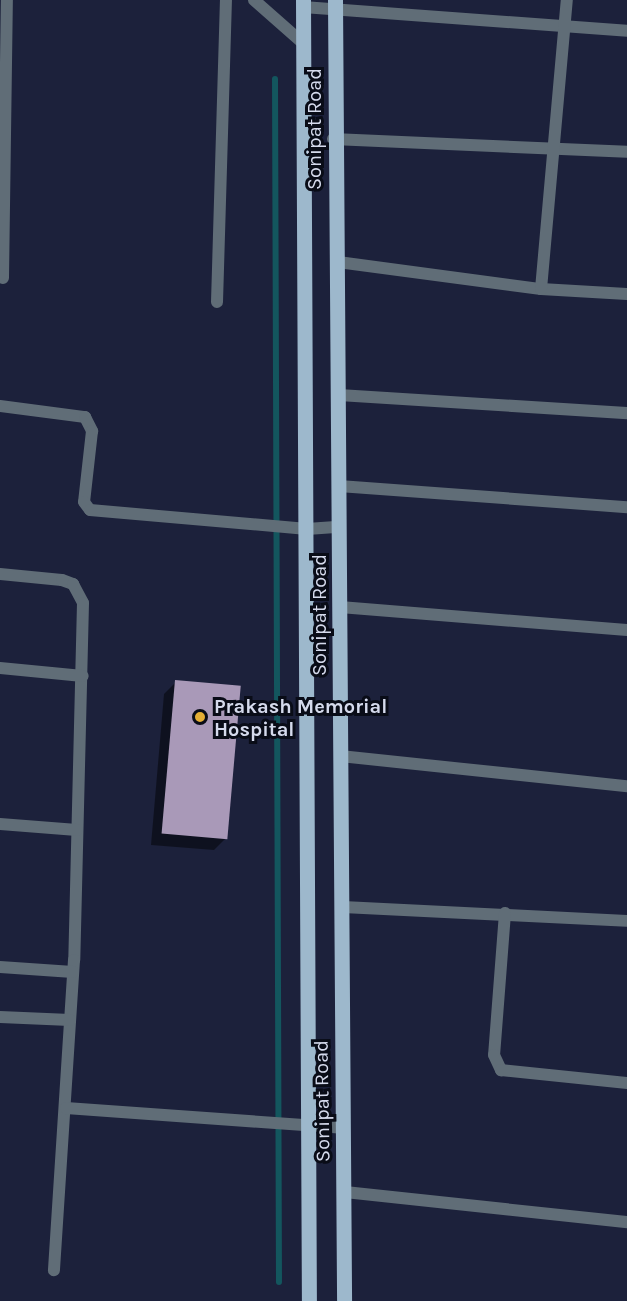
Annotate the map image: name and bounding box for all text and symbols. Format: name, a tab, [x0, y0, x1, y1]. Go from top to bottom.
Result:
street label: Sonipat Road	[302, 68, 326, 190]
street label: Sonipat Road	[307, 554, 331, 676]
place label: Prakash Memorial Hospital	[214, 694, 387, 741]
marker: Prakash Memorial Hospital	[191, 708, 209, 726]
street label: Sonipat Road	[309, 1040, 335, 1162]

